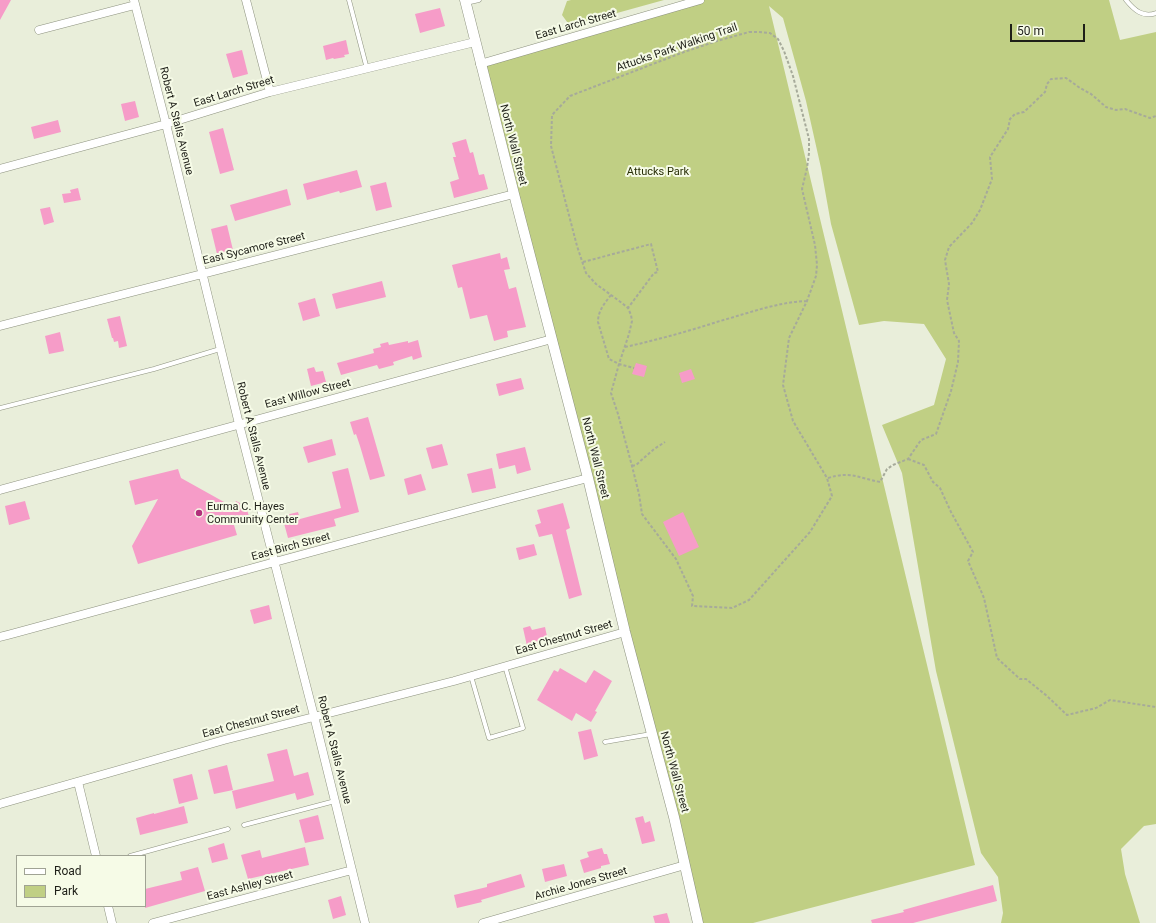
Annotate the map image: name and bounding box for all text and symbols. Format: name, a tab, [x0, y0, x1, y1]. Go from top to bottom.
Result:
street label: East Larch Street	[534, 7, 618, 43]
scale bar	[1012, 16, 1087, 42]
street label: Attucks Park Walking Trail	[615, 21, 739, 75]
text: 50 m	[1017, 24, 1044, 38]
street label: Robert A Stalls Avenue	[156, 65, 196, 177]
street label: East Larch Street	[192, 74, 276, 110]
street label: North Wall Street	[497, 103, 529, 187]
park label: Attucks Park	[627, 165, 689, 179]
street label: East Sycamore Street	[202, 230, 306, 268]
street label: East Willow Street	[264, 376, 352, 412]
street label: Robert A Stalls Avenue	[233, 380, 273, 492]
street label: North Wall Street	[579, 416, 611, 500]
place label: Eurma C. Hayes Community Center	[207, 500, 298, 526]
marker: Eurma C. Hayes Community Center	[194, 508, 204, 518]
street label: East Birch Street	[250, 530, 332, 564]
street label: East Chestnut Street	[514, 618, 614, 658]
street label: Robert A Stalls Avenue	[314, 694, 354, 806]
street label: East Chestnut Street	[201, 703, 301, 741]
street label: North Wall Street	[657, 730, 691, 814]
legend	[16, 855, 146, 907]
text: Road	[54, 864, 82, 878]
street label: Archie Jones Street	[533, 864, 629, 904]
street label: East Ashley Street	[206, 868, 294, 904]
text: Park	[54, 884, 78, 898]

